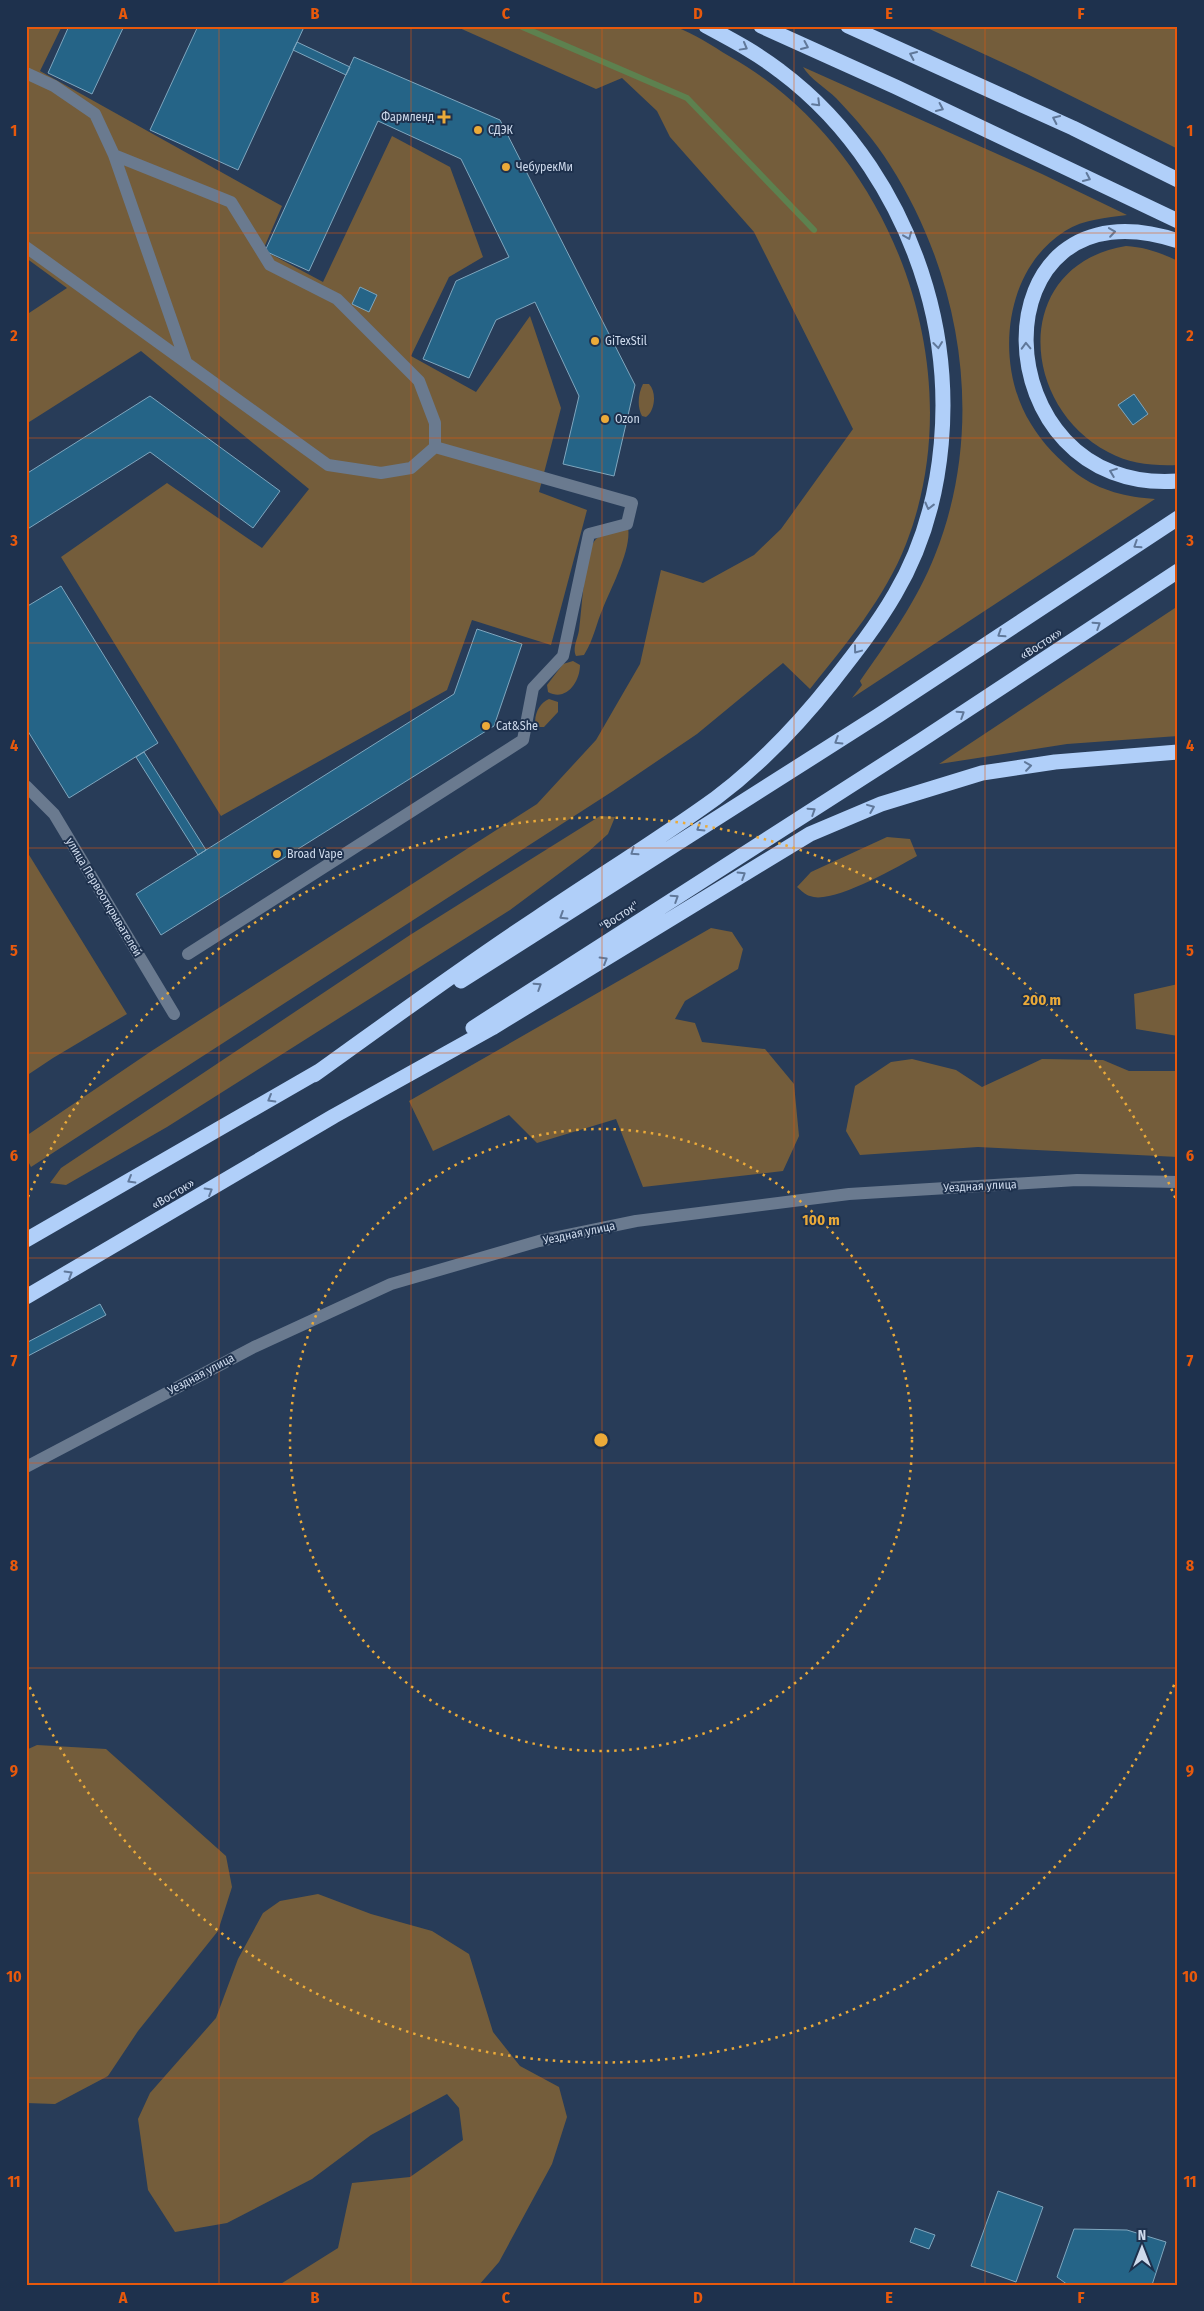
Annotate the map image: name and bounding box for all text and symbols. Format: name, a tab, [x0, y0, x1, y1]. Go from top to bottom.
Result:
text: A	[118, 4, 128, 23]
text: B	[311, 4, 320, 23]
text: C	[502, 4, 511, 23]
text: D	[693, 4, 703, 23]
text: E	[885, 4, 893, 23]
text: F	[1077, 4, 1085, 23]
one-way arrow	[800, 40, 809, 50]
one-way arrow	[739, 41, 748, 51]
one-way arrow	[909, 50, 918, 61]
one-way arrow	[811, 97, 820, 106]
one-way arrow	[935, 102, 944, 112]
place label: Фармленд	[381, 110, 434, 124]
marker: Фармленд	[438, 111, 450, 123]
one-way arrow	[1052, 115, 1061, 126]
text: 1	[11, 121, 17, 140]
text: 1	[1187, 121, 1193, 140]
place label: СДЭК	[488, 123, 514, 137]
marker: СДЭК	[472, 124, 484, 136]
place label: ЧебурекМи	[516, 160, 573, 174]
marker: ЧебурекМи	[500, 161, 512, 173]
one-way arrow	[1082, 172, 1091, 182]
one-way arrow	[1108, 227, 1116, 238]
one-way arrow	[902, 231, 912, 240]
text: 2	[9, 326, 18, 345]
text: 2	[1185, 326, 1194, 345]
place label: GiTexStil	[605, 334, 647, 348]
marker: GiTexStil	[589, 335, 601, 347]
one-way arrow	[932, 342, 943, 350]
one-way arrow	[1021, 342, 1031, 350]
place label: Ozon	[615, 412, 640, 426]
marker: Ozon	[599, 413, 611, 425]
one-way arrow	[1109, 468, 1118, 478]
one-way arrow	[925, 502, 935, 510]
text: 3	[9, 531, 18, 550]
text: 3	[1185, 531, 1194, 550]
one-way arrow	[1133, 539, 1143, 548]
one-way arrow	[1091, 622, 1100, 631]
street label: «Восток»	[1017, 625, 1065, 663]
one-way arrow	[998, 628, 1007, 637]
one-way arrow	[854, 644, 863, 654]
one-way arrow	[956, 711, 965, 721]
place label: Cat&She	[496, 719, 538, 733]
marker: Cat&She	[480, 720, 492, 732]
one-way arrow	[834, 735, 843, 744]
text: 4	[10, 736, 18, 755]
text: 4	[1186, 736, 1194, 755]
one-way arrow	[1024, 761, 1032, 772]
one-way arrow	[866, 804, 875, 814]
one-way arrow	[806, 808, 815, 817]
one-way arrow	[697, 822, 706, 832]
street label: улица Первооткрывателей	[63, 835, 145, 959]
one-way arrow	[631, 846, 640, 856]
place label: Broad Vape	[287, 847, 343, 861]
marker: Broad Vape	[271, 848, 283, 860]
one-way arrow	[737, 872, 746, 881]
one-way arrow	[669, 895, 678, 905]
street label: "Восток"	[597, 898, 641, 934]
one-way arrow	[560, 909, 569, 919]
text: 5	[10, 941, 18, 960]
text: 5	[1186, 941, 1194, 960]
one-way arrow	[598, 956, 607, 966]
one-way arrow	[532, 983, 541, 992]
text: 200 m	[1022, 991, 1061, 1009]
one-way arrow	[268, 1093, 277, 1103]
text: 6	[10, 1146, 18, 1165]
text: 6	[1186, 1146, 1194, 1165]
one-way arrow	[127, 1174, 136, 1184]
street label: «Восток»	[149, 1176, 197, 1212]
street label: Уездная улица	[942, 1177, 1017, 1195]
one-way arrow	[203, 1187, 212, 1197]
text: 100 m	[802, 1211, 840, 1229]
street label: Уездная улица	[541, 1219, 616, 1248]
one-way arrow	[63, 1270, 72, 1280]
text: 7	[11, 1351, 18, 1370]
street label: Уездная улица	[164, 1351, 237, 1398]
text: 7	[1187, 1351, 1194, 1370]
centre of rings	[592, 1431, 610, 1449]
text: 8	[10, 1556, 19, 1575]
text: 8	[1186, 1556, 1195, 1575]
text: 9	[10, 1761, 18, 1780]
text: 9	[1186, 1761, 1194, 1780]
text: 10	[6, 1967, 22, 1986]
text: 10	[1182, 1967, 1198, 1986]
text: 11	[7, 2172, 21, 2191]
text: 11	[1183, 2172, 1197, 2191]
north arrow	[1116, 2224, 1166, 2274]
text: N	[1138, 2227, 1146, 2244]
text: A	[118, 2288, 128, 2307]
text: B	[311, 2288, 320, 2307]
text: C	[502, 2288, 511, 2307]
text: D	[693, 2288, 703, 2307]
text: E	[885, 2288, 893, 2307]
text: F	[1077, 2288, 1085, 2307]

